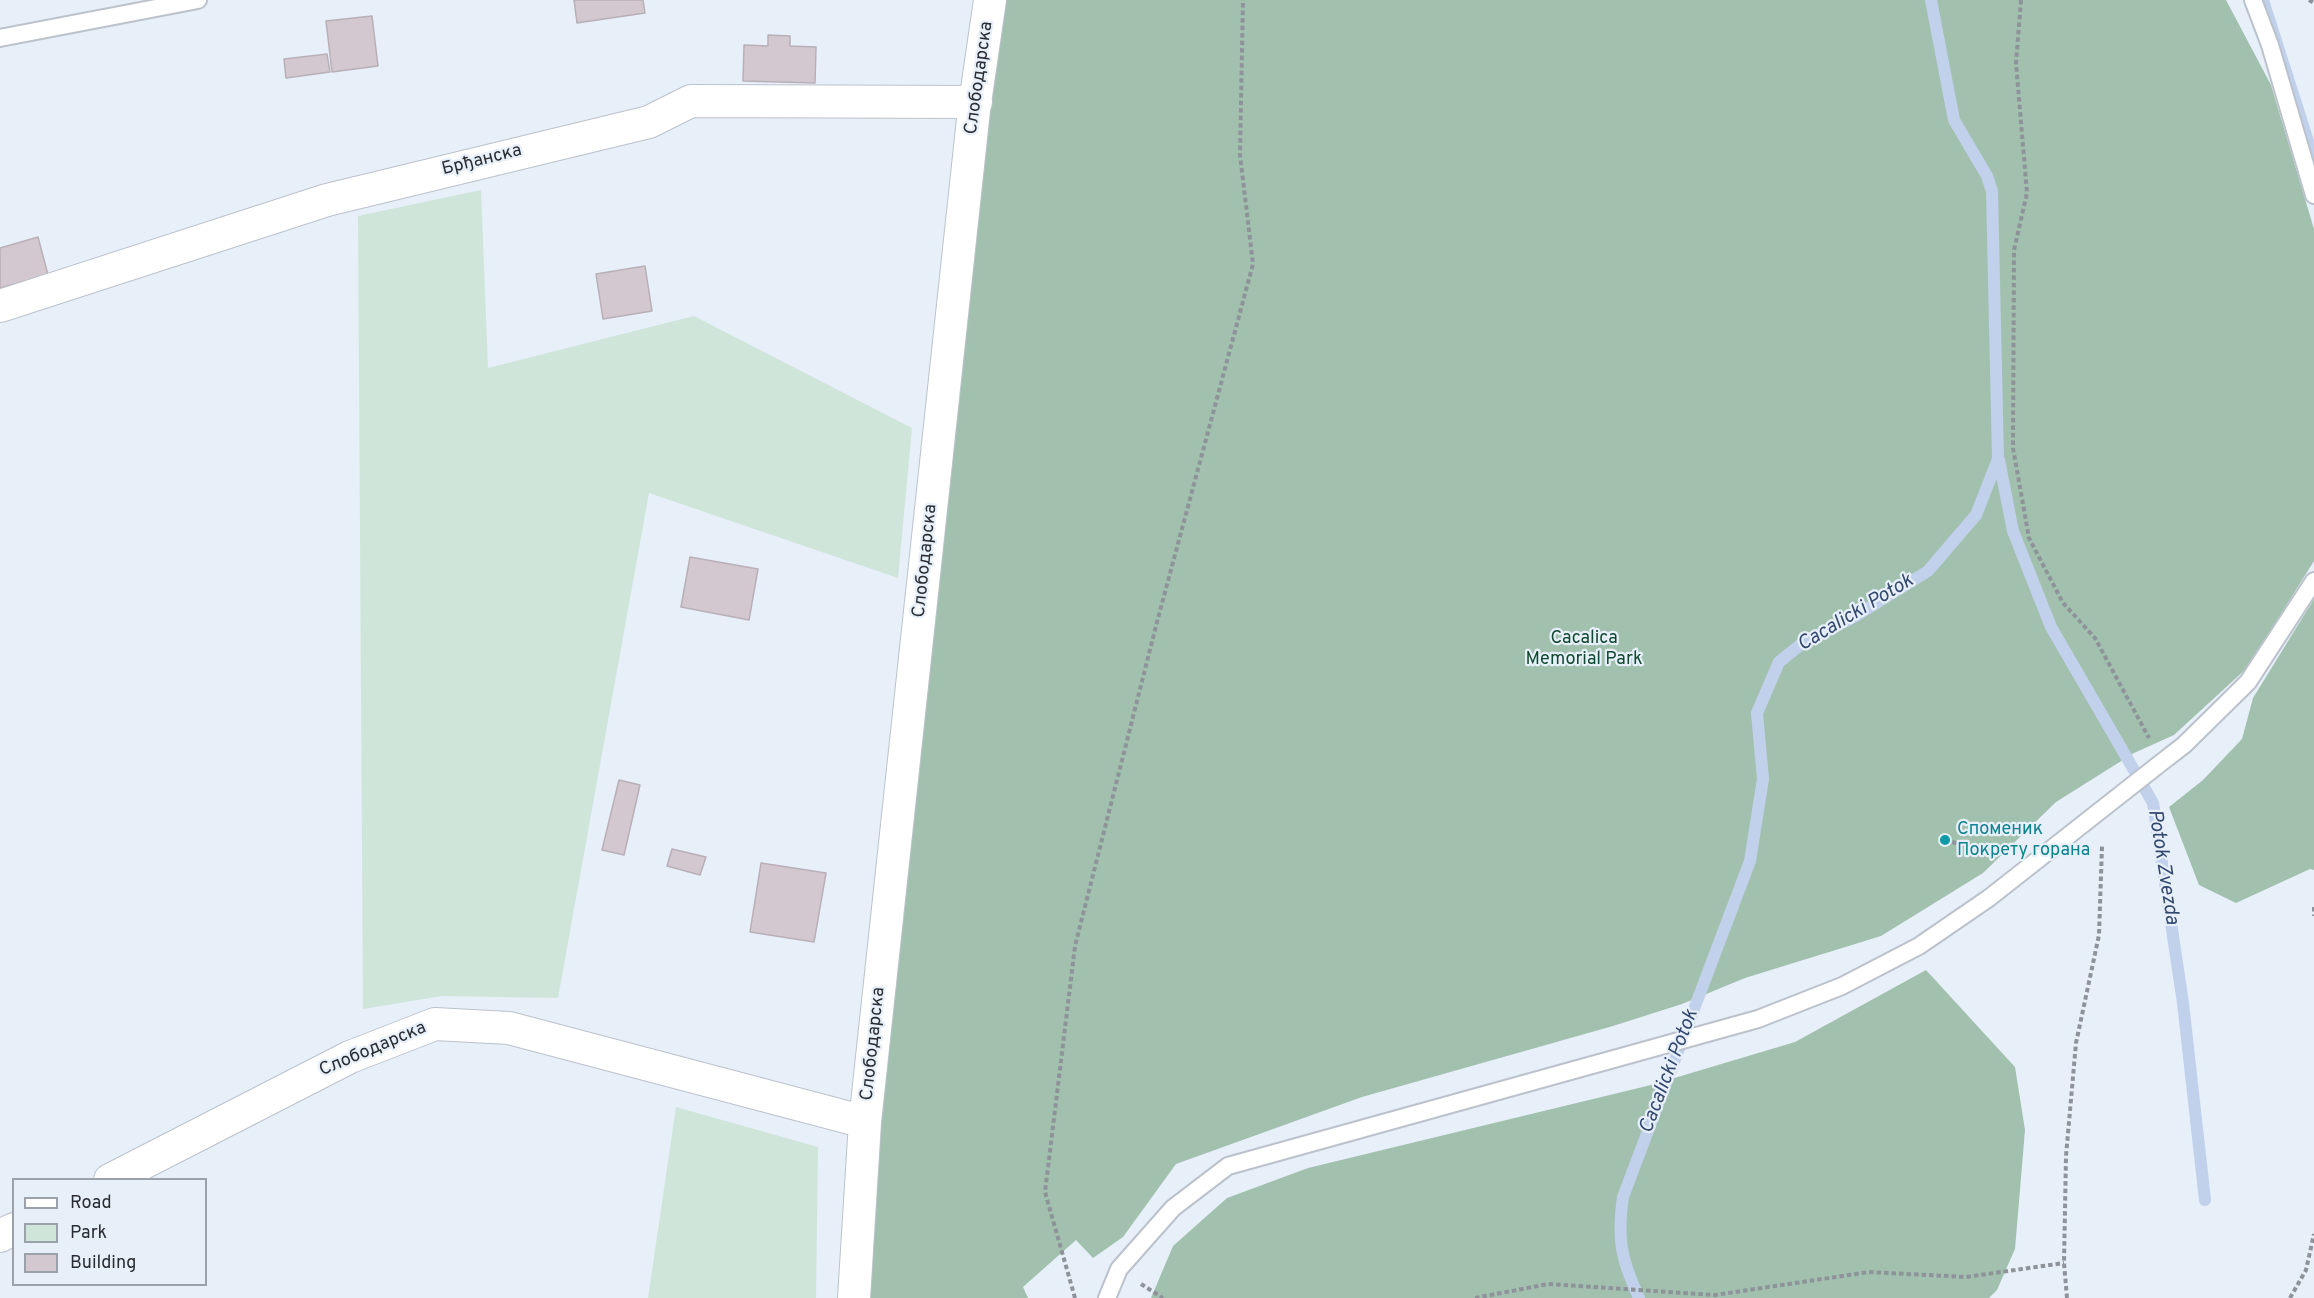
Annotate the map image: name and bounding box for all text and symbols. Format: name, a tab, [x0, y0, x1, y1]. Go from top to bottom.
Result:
street label: Слободарска	[961, 20, 999, 136]
street label: Брђанска	[440, 141, 524, 181]
street label: Слободарска	[909, 503, 943, 619]
water label: Cacalicki Potok	[1794, 570, 1918, 658]
park label: Cacalica Memorial Park	[1526, 628, 1642, 670]
water label: Potok Zvezda	[2141, 808, 2183, 926]
place label: Споменик Покрету горана	[1957, 819, 2090, 862]
marker: Споменик Покрету горана	[1938, 833, 1952, 847]
street label: Слободарска	[857, 986, 891, 1102]
water label: Cacalicki Potok	[1635, 1007, 1705, 1137]
street label: Слободарска	[316, 1018, 430, 1082]
legend	[12, 1178, 207, 1286]
text: Road	[70, 1192, 112, 1215]
text: Park	[70, 1222, 107, 1245]
text: Building	[70, 1252, 136, 1275]

